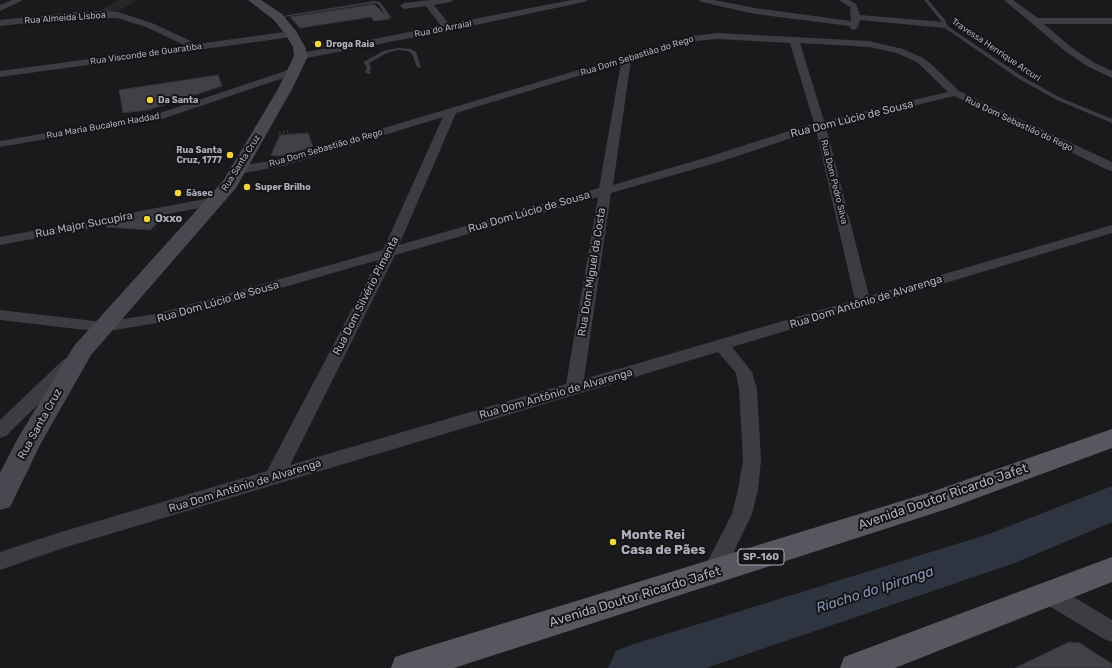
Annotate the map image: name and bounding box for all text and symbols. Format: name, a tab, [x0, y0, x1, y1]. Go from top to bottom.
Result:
street label: Rua Almeida Lisboa	[24, 10, 106, 26]
street label: Travessa Henrique Arcuri	[950, 16, 1042, 84]
street label: Rua do Arraial	[413, 18, 473, 40]
street label: Rua Dom Sebastião do Rego	[579, 34, 695, 78]
marker: Droga Raia	[313, 39, 323, 49]
place label: Droga Raia	[326, 39, 374, 49]
street label: Rua Visconde de Guaratiba	[89, 41, 203, 67]
street label: Rua Dom Sebastião do Rego	[963, 94, 1075, 154]
marker: Da Santa	[145, 95, 155, 105]
place label: Da Santa	[158, 95, 198, 105]
street label: Rua Dom Lúcio de Sousa	[789, 97, 915, 141]
street label: Rua Maria Bucalem Haddad	[46, 111, 160, 141]
street label: Rua Dom Sebastião do Rego	[268, 127, 384, 169]
street label: Rua Santa Cruz	[219, 133, 263, 193]
street label: Rua Dom Pedro Silva	[818, 139, 850, 225]
place label: Rua Santa Cruz, 1777	[176, 145, 222, 166]
marker: Rua Santa Cruz, 1777	[225, 150, 235, 160]
marker: Super Brilho	[242, 182, 252, 192]
place label: Super Brilho	[255, 182, 311, 192]
marker: 5àsec	[173, 188, 183, 198]
place label: 5àsec	[186, 188, 213, 198]
street label: Rua Dom Lúcio de Sousa	[467, 188, 591, 236]
street label: Rua Dom Miguel da Costa	[575, 207, 609, 337]
street label: Rua Major Sucupira	[34, 209, 134, 241]
place label: Oxxo	[155, 212, 182, 226]
marker: Oxxo	[142, 214, 152, 224]
street label: Rua Dom Silvério Pimenta	[330, 234, 402, 358]
street label: Rua Dom Antônio de Alvarenga	[788, 272, 944, 332]
street label: Rua Dom Lúcio de Sousa	[156, 278, 280, 326]
street label: Rua Dom Antônio de Alvarenga	[478, 366, 634, 422]
street label: Rua Santa Cruz	[15, 386, 65, 462]
street label: Rua Dom Antônio de Alvarenga	[167, 456, 323, 516]
street label: Avenida Doutor Ricardo Jafet	[856, 461, 1030, 533]
place label: Monte Rei Casa de Pães	[621, 527, 705, 558]
marker: Monte Rei Casa de Pães	[608, 537, 618, 547]
road number: SP-160	[738, 549, 784, 565]
street label: Avenida Doutor Ricardo Jafet	[547, 563, 723, 631]
water label: Riacho do Ipiranga	[814, 563, 936, 617]

